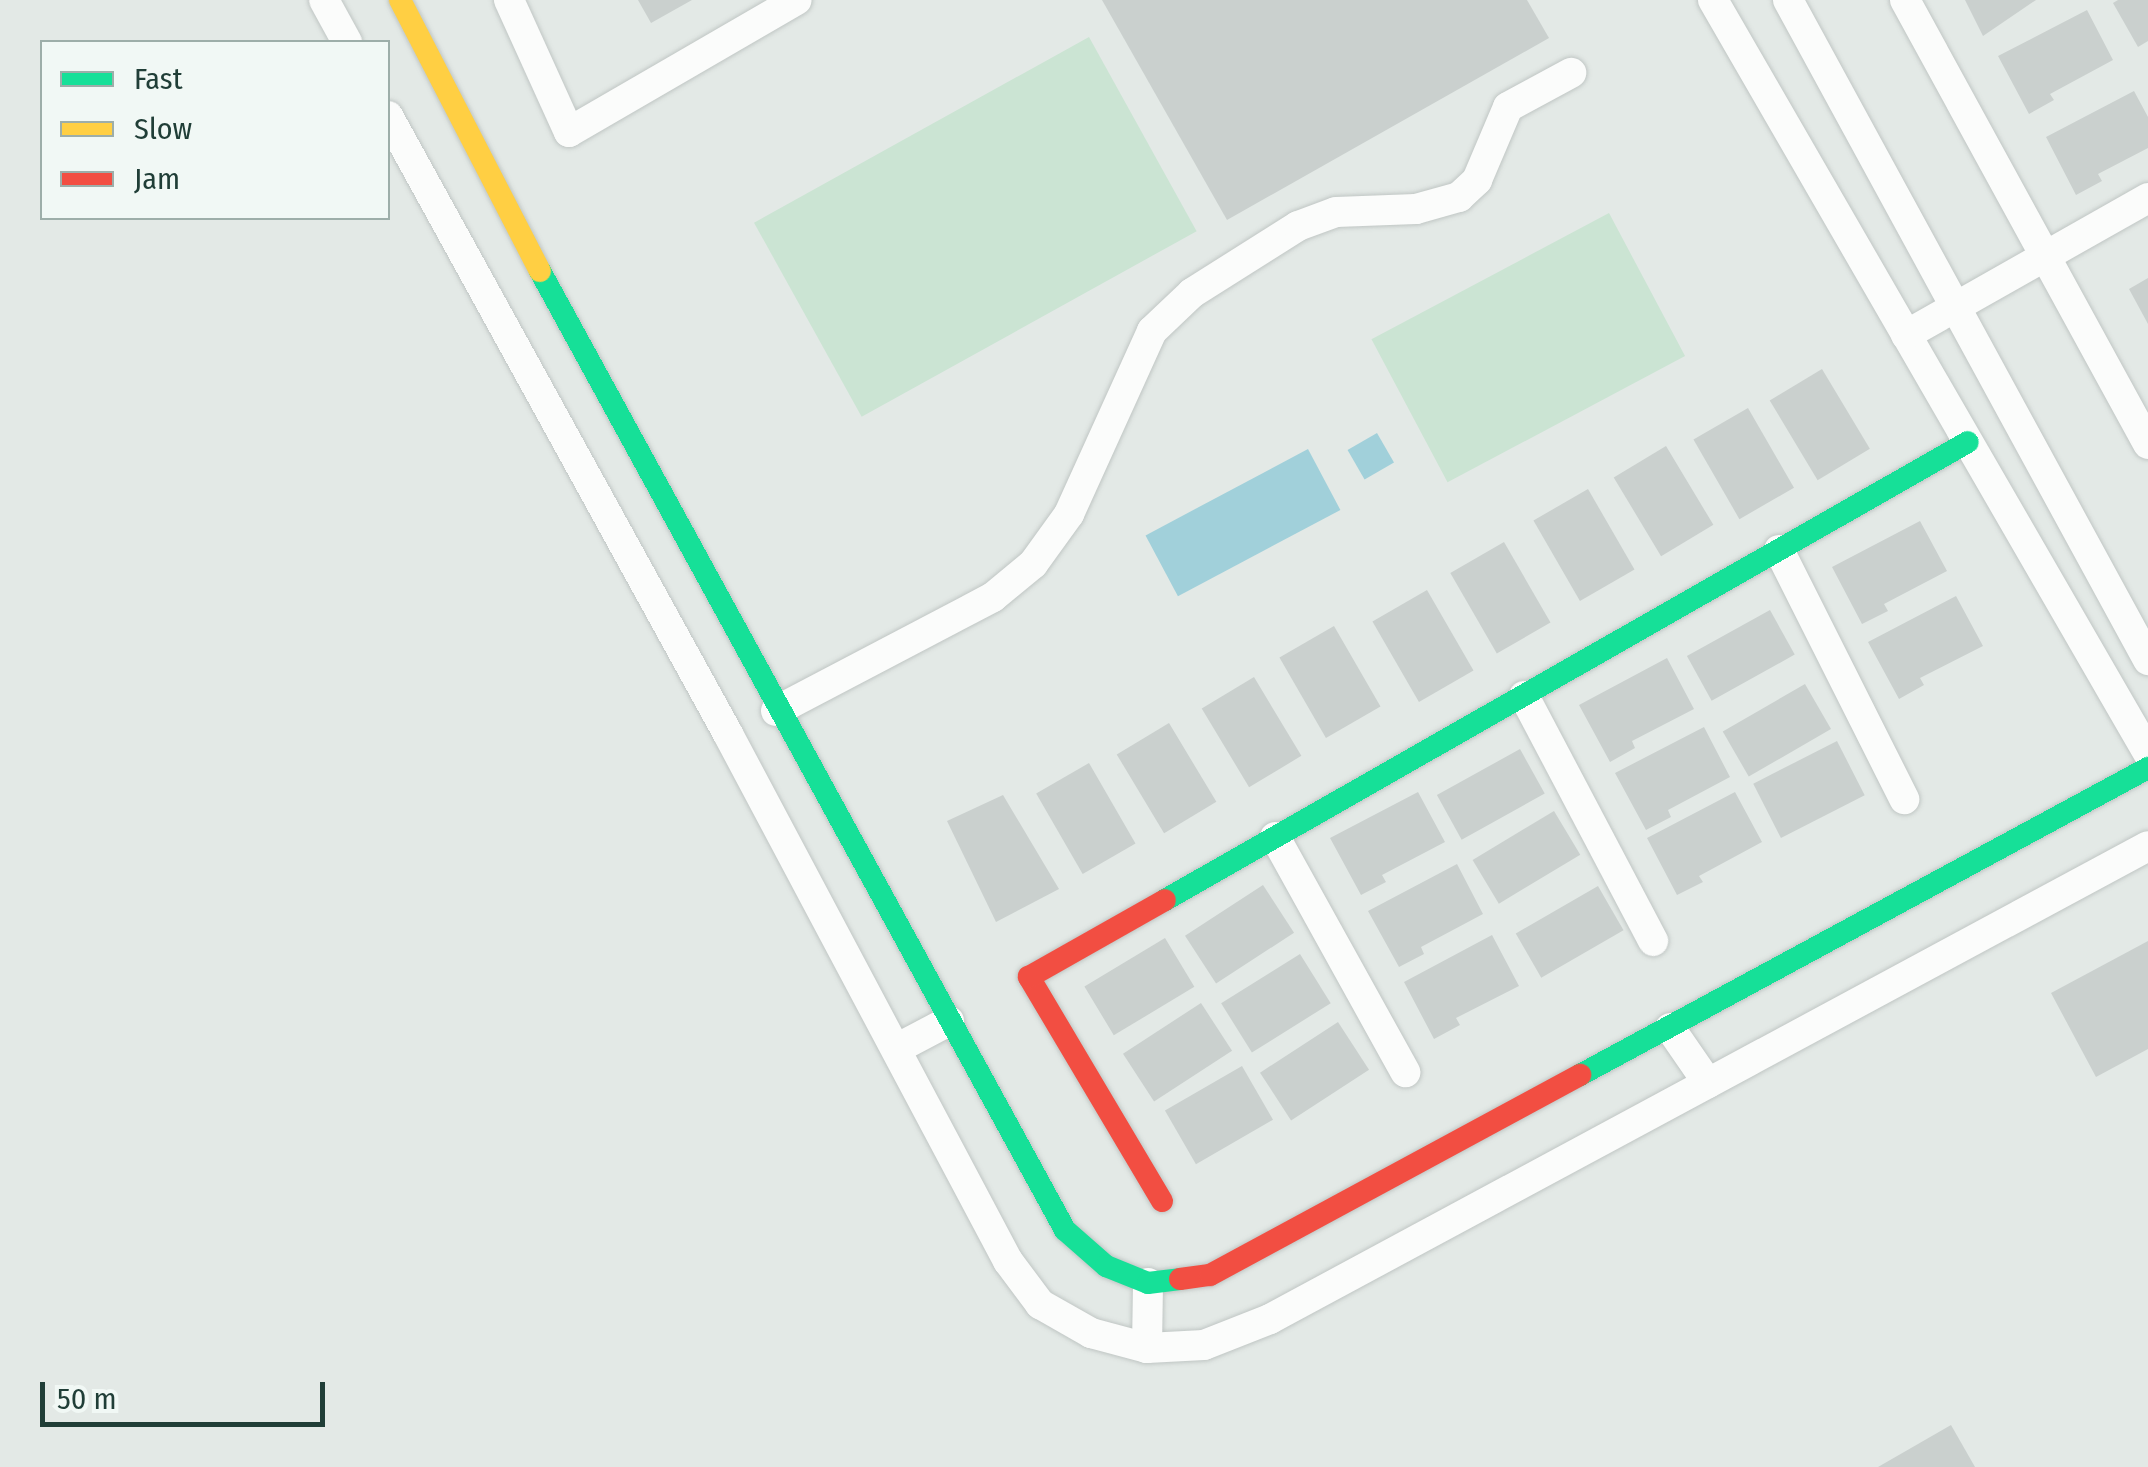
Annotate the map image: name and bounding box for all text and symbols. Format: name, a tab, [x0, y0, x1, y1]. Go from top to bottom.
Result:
legend	[40, 40, 390, 220]
text: Fast	[134, 61, 182, 97]
text: Slow	[134, 111, 192, 147]
text: Jam	[134, 161, 180, 197]
scale bar	[45, 1362, 330, 1424]
text: 50 m	[57, 1381, 117, 1417]

